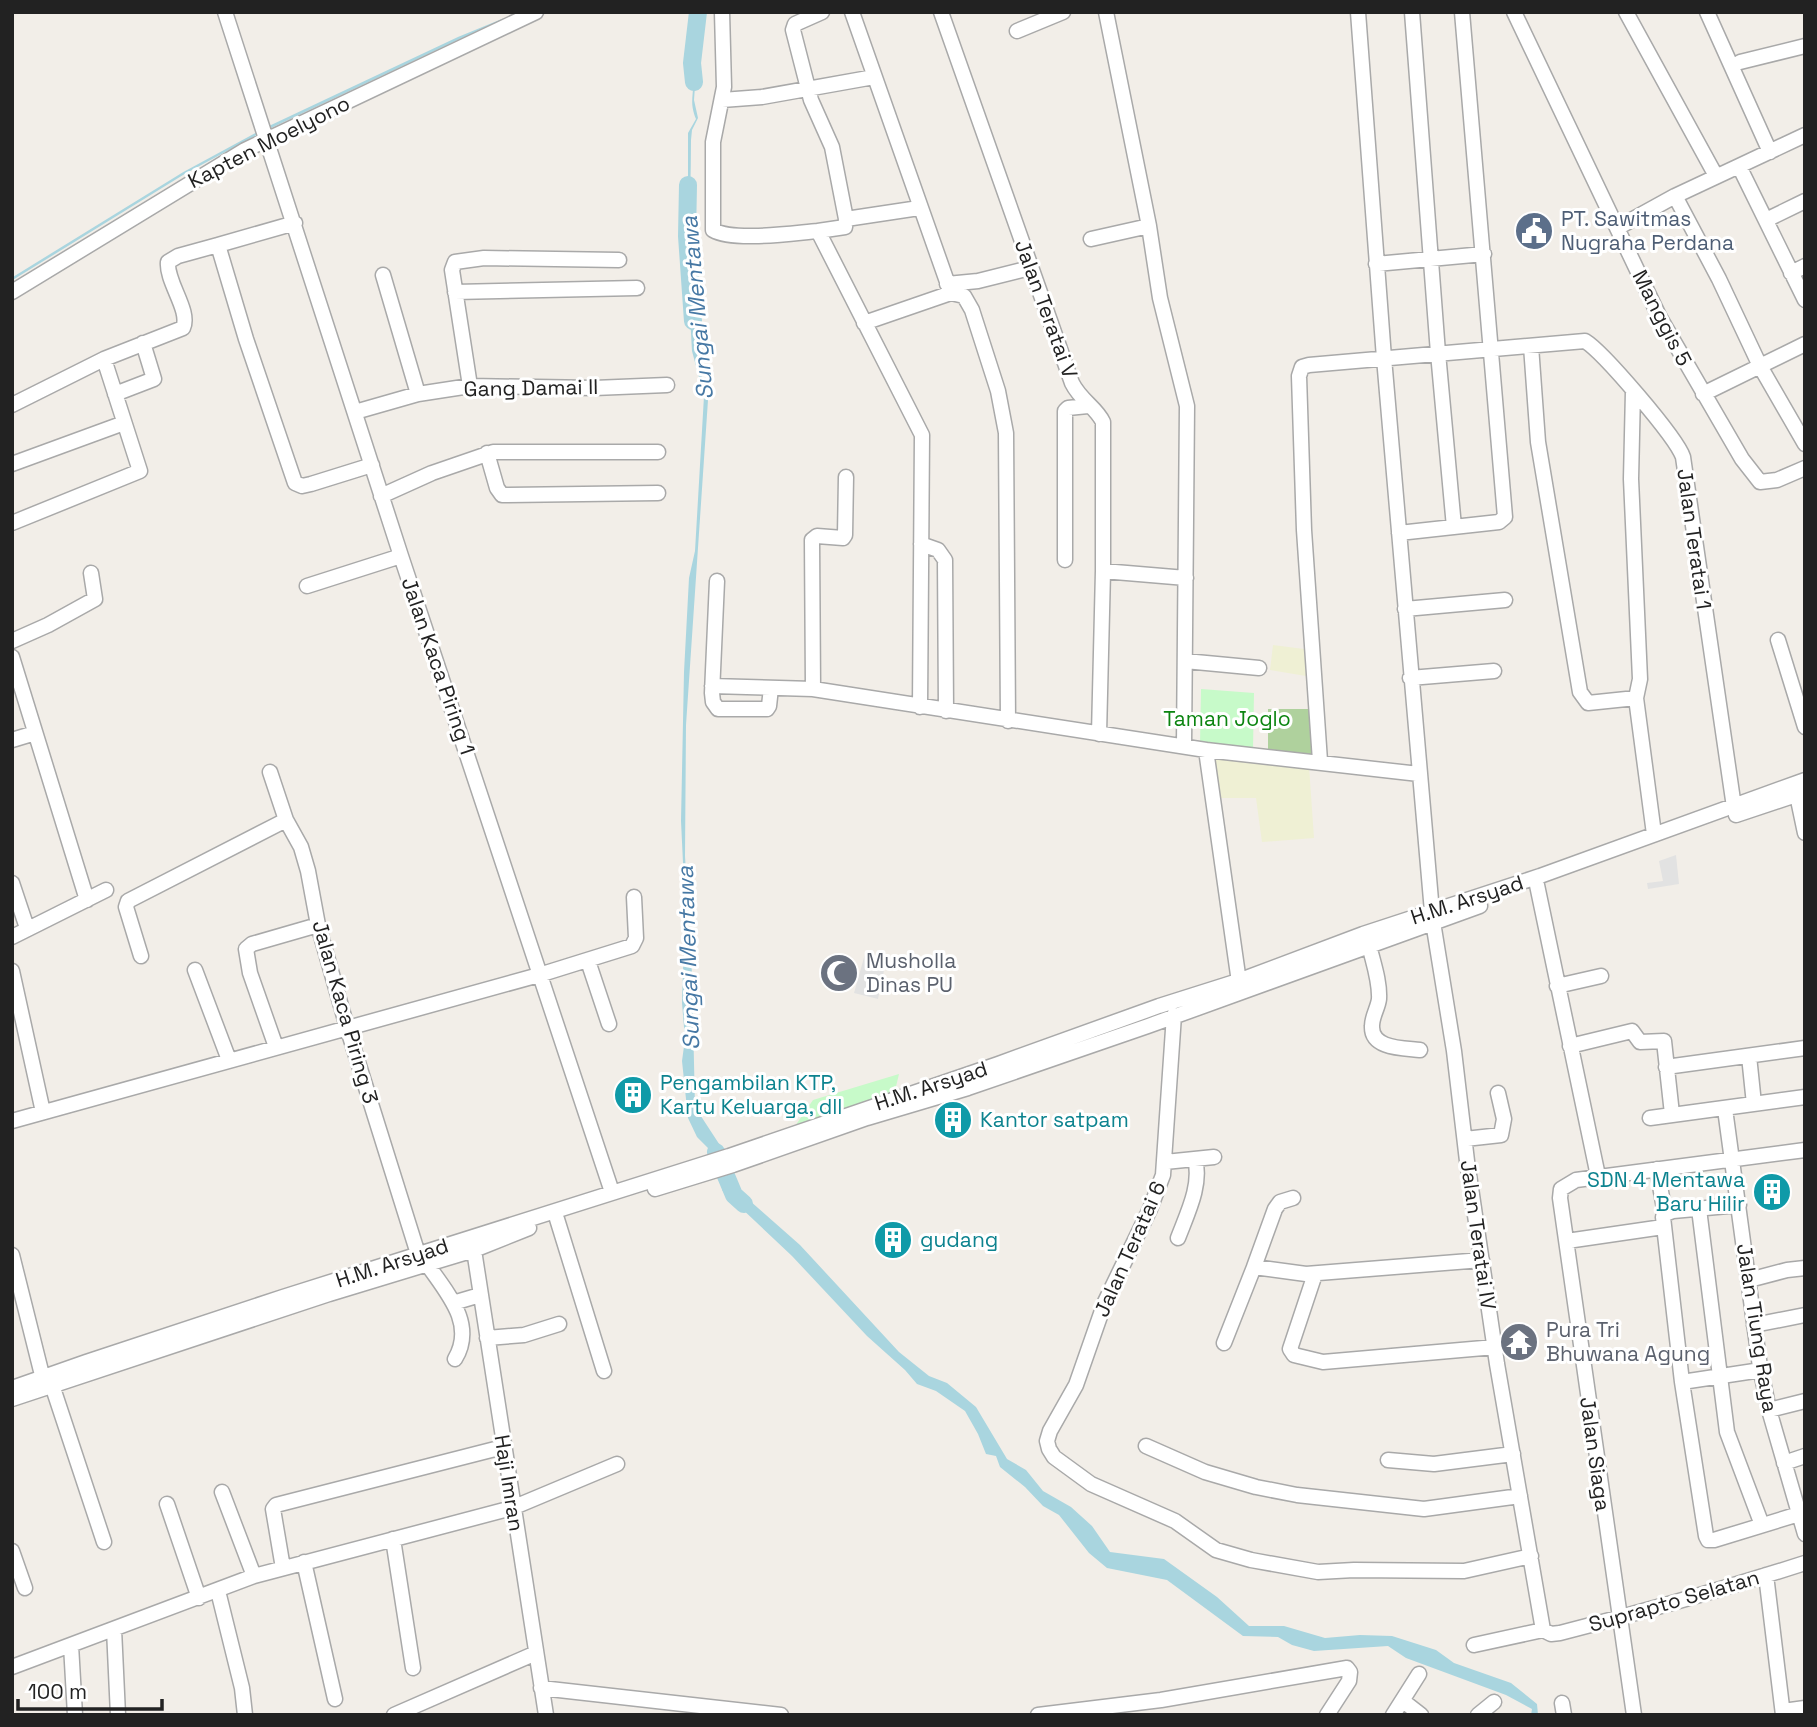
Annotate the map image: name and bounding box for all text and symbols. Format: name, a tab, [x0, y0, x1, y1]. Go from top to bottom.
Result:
street label: Kapten Moelyono	[183, 89, 354, 194]
place label: PT. Sawitmas Nugraha Perdana	[1561, 205, 1734, 256]
public building icon: PT. Sawitmas Nugraha Perdana	[1513, 210, 1555, 252]
water label: Sungai Mentawa	[674, 214, 720, 401]
street label: Jalan Teratai V	[1009, 236, 1084, 382]
street label: Manggis 5	[1627, 265, 1698, 370]
street label: Gang Damai II	[463, 373, 599, 402]
street label: Jalan Teratai 1	[1671, 467, 1718, 611]
street label: Jalan Kaca Piring 1	[396, 574, 481, 758]
park label: Taman Joglo	[1163, 705, 1291, 732]
water label: Sungai Mentawa	[670, 865, 706, 1051]
street label: H.M. Arsyad	[1407, 869, 1527, 930]
street label: Jalan Kaca Piring 3	[306, 917, 385, 1107]
place label: Musholla Dinas PU	[866, 947, 956, 998]
mosque icon: Musholla Dinas PU	[818, 952, 860, 994]
street label: H.M. Arsyad	[871, 1055, 991, 1116]
place label: Pengambilan KTP, Kartu Keluarga, dll	[660, 1069, 842, 1120]
building icon: Pengambilan KTP, Kartu Keluarga, dll	[612, 1074, 654, 1116]
building icon: Kantor satpam	[932, 1099, 974, 1141]
place label: Kantor satpam	[980, 1106, 1129, 1133]
street label: Jalan Teratai IV	[1455, 1158, 1502, 1312]
place label: SDN 4 Mentawa Baru Hilir	[1587, 1166, 1745, 1217]
building icon: SDN 4 Mentawa Baru Hilir	[1751, 1171, 1793, 1213]
street label: Jalan Teratai 6	[1088, 1177, 1172, 1321]
building icon: gudang	[872, 1219, 914, 1261]
place label: gudang	[920, 1226, 998, 1253]
street label: H.M. Arsyad	[332, 1232, 452, 1293]
street label: Jalan Tiung Raya	[1731, 1241, 1784, 1414]
place label: Pura Tri Bhuwana Agung	[1546, 1316, 1710, 1367]
temple icon: Pura Tri Bhuwana Agung	[1498, 1321, 1540, 1363]
street label: Jalan Siaga	[1574, 1395, 1617, 1513]
street label: Haji Imran	[489, 1433, 530, 1533]
street label: Suprapto Selatan	[1586, 1563, 1762, 1638]
scale bar	[18, 1668, 161, 1712]
text: 100 m	[28, 1678, 87, 1705]

